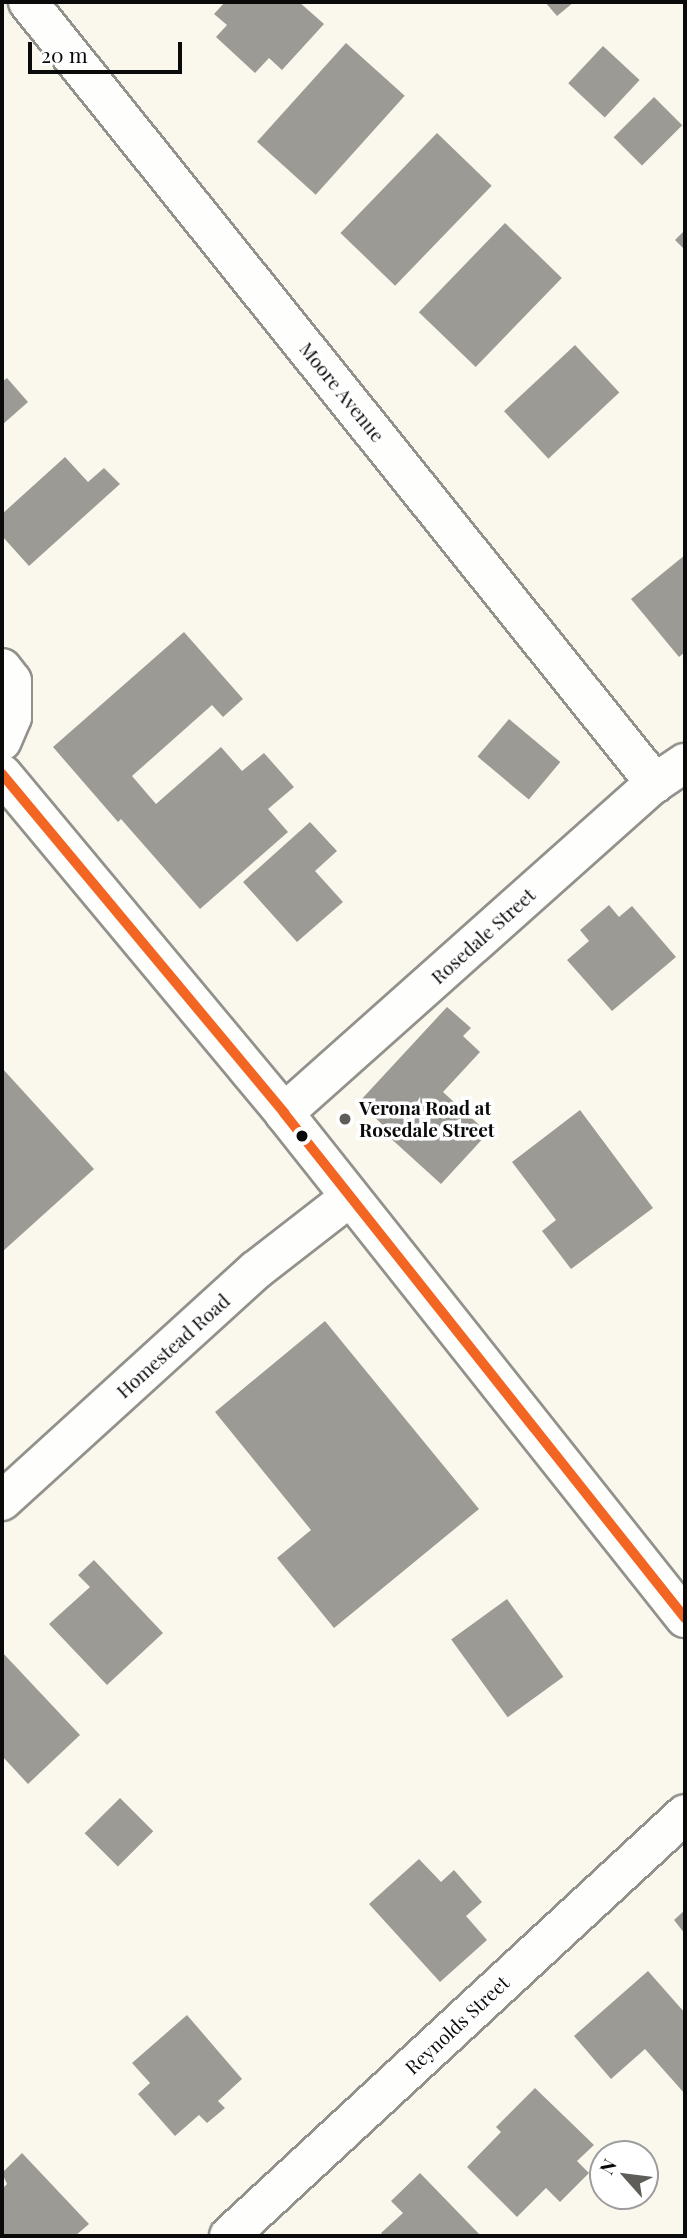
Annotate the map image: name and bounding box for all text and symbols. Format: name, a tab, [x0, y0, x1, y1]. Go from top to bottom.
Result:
scale bar	[32, 28, 186, 72]
text: 20 m	[41, 40, 88, 68]
street label: Moore Avenue	[295, 337, 389, 447]
street label: Rosedale Street	[426, 883, 540, 989]
place label: Verona Road at Rosedale Street	[359, 1097, 494, 1141]
marker: Verona Road at Rosedale Street	[337, 1111, 353, 1127]
unlabelled marker	[295, 1129, 309, 1143]
street label: Homestead Road	[112, 1289, 234, 1403]
street label: Reynolds Street	[400, 1971, 514, 2079]
north arrow	[589, 2140, 659, 2210]
text: N	[593, 2154, 622, 2178]

